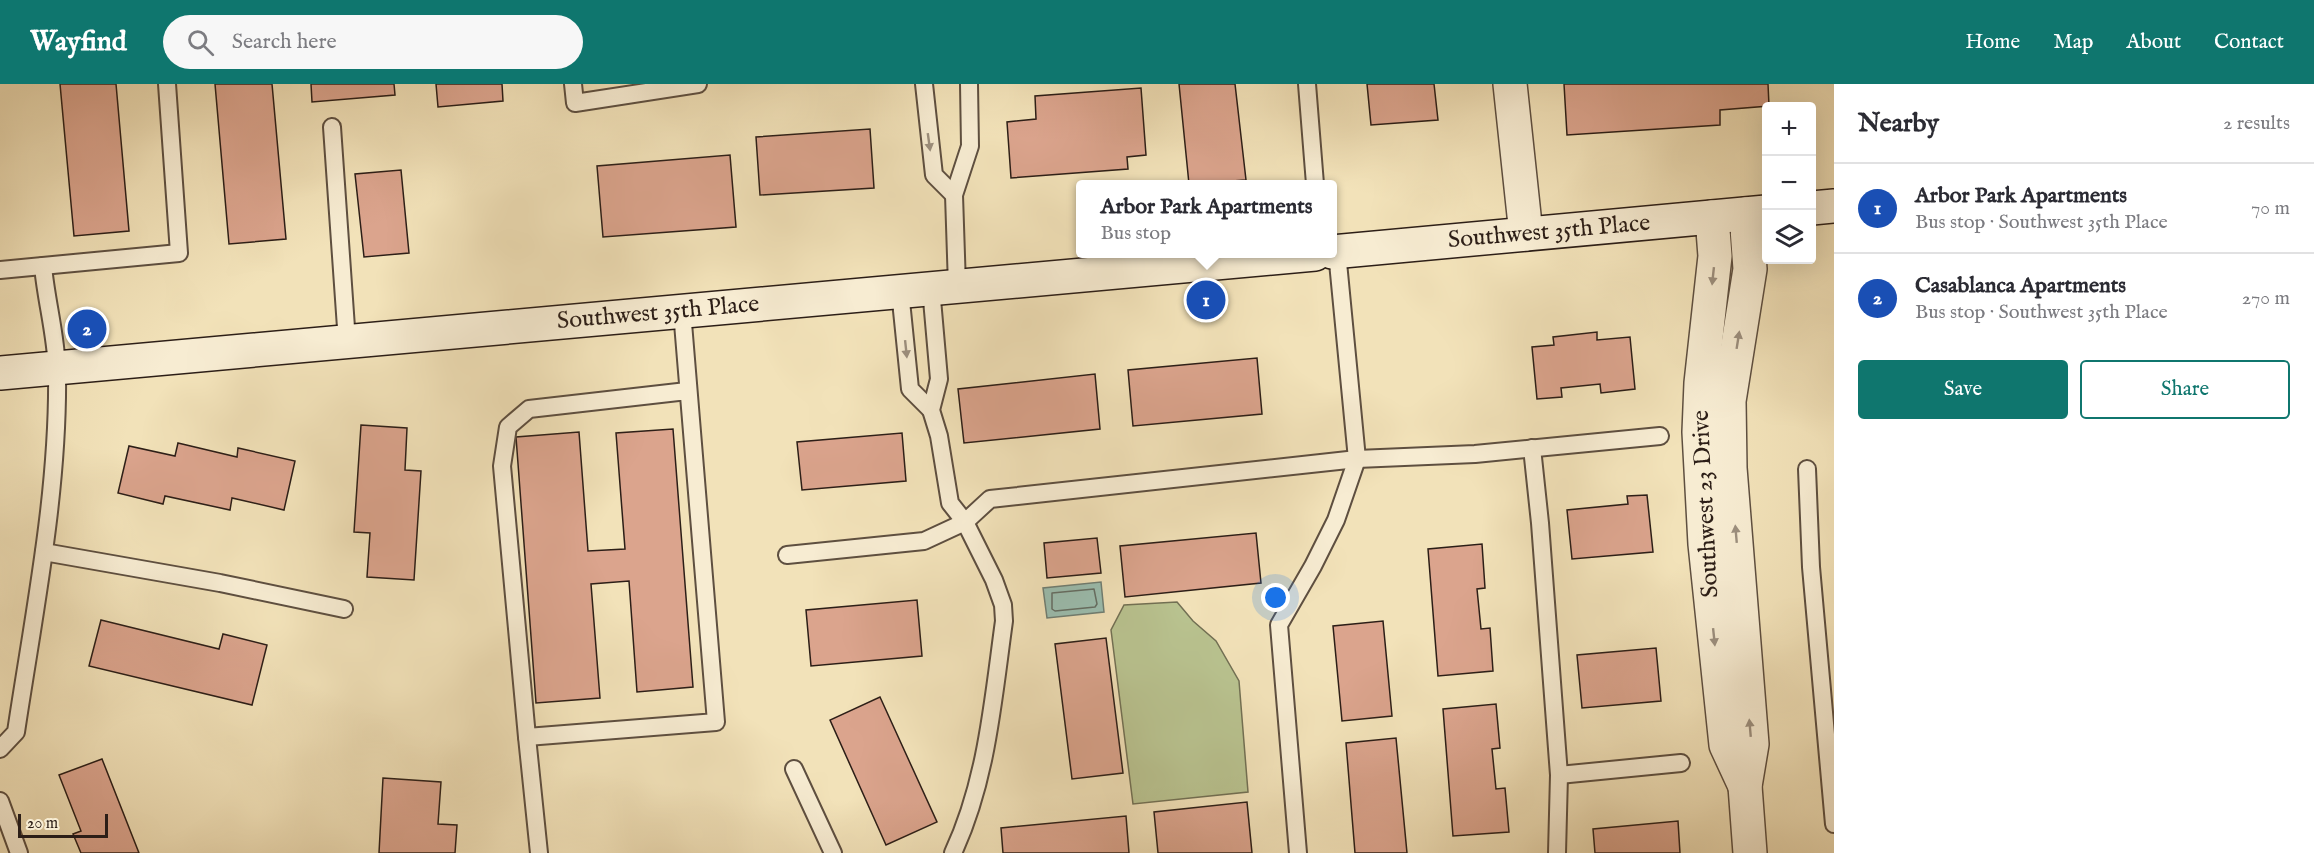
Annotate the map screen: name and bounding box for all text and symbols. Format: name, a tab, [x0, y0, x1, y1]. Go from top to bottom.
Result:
search box	[163, 15, 583, 69]
text: Wayfind	[30, 25, 127, 60]
icon: search	[184, 26, 217, 59]
text: Search here	[232, 28, 337, 56]
text: Home	[1965, 29, 2020, 56]
text: Map	[2053, 29, 2093, 56]
text: About	[2126, 29, 2181, 56]
text: Contact	[2214, 29, 2284, 56]
map controls	[1762, 102, 1816, 264]
button: +	[1762, 102, 1816, 156]
text: Nearby	[1858, 107, 1939, 140]
text: 2 results	[2223, 111, 2290, 136]
one-way arrow	[925, 133, 934, 152]
button: −	[1762, 156, 1816, 210]
popup	[1076, 180, 1337, 258]
text: Arbor Park Apartments	[1915, 182, 2127, 210]
text: Arbor Park Apartments	[1101, 193, 1312, 221]
text: 1	[1874, 196, 1881, 221]
text: 70 m	[2251, 196, 2290, 221]
street label: Southwest 35th Place	[1447, 208, 1651, 256]
button: layers	[1762, 210, 1816, 264]
text: Bus stop · Southwest 35th Place	[1915, 210, 2168, 235]
text: Bus stop	[1101, 221, 1171, 246]
one-way arrow	[1708, 266, 1718, 285]
text: Casablanca Apartments	[1915, 272, 2126, 300]
pin: 1	[1186, 278, 1226, 322]
text: 2	[1873, 286, 1882, 311]
text: 270 m	[2242, 286, 2290, 311]
street label: Southwest 35th Place	[556, 289, 760, 337]
text: Bus stop · Southwest 35th Place	[1915, 300, 2168, 325]
pin: 2	[68, 306, 106, 352]
one-way arrow	[1734, 330, 1743, 349]
one-way arrow	[901, 340, 911, 359]
button: Save	[1858, 360, 2068, 419]
button: Share	[2080, 360, 2290, 419]
street label: Southwest 23 Drive	[1686, 409, 1726, 599]
one-way arrow	[1731, 524, 1741, 543]
your location	[1261, 583, 1290, 612]
one-way arrow	[1709, 628, 1719, 647]
one-way arrow	[1745, 719, 1755, 738]
scale bar	[18, 811, 108, 838]
text: 20 m	[27, 814, 58, 834]

